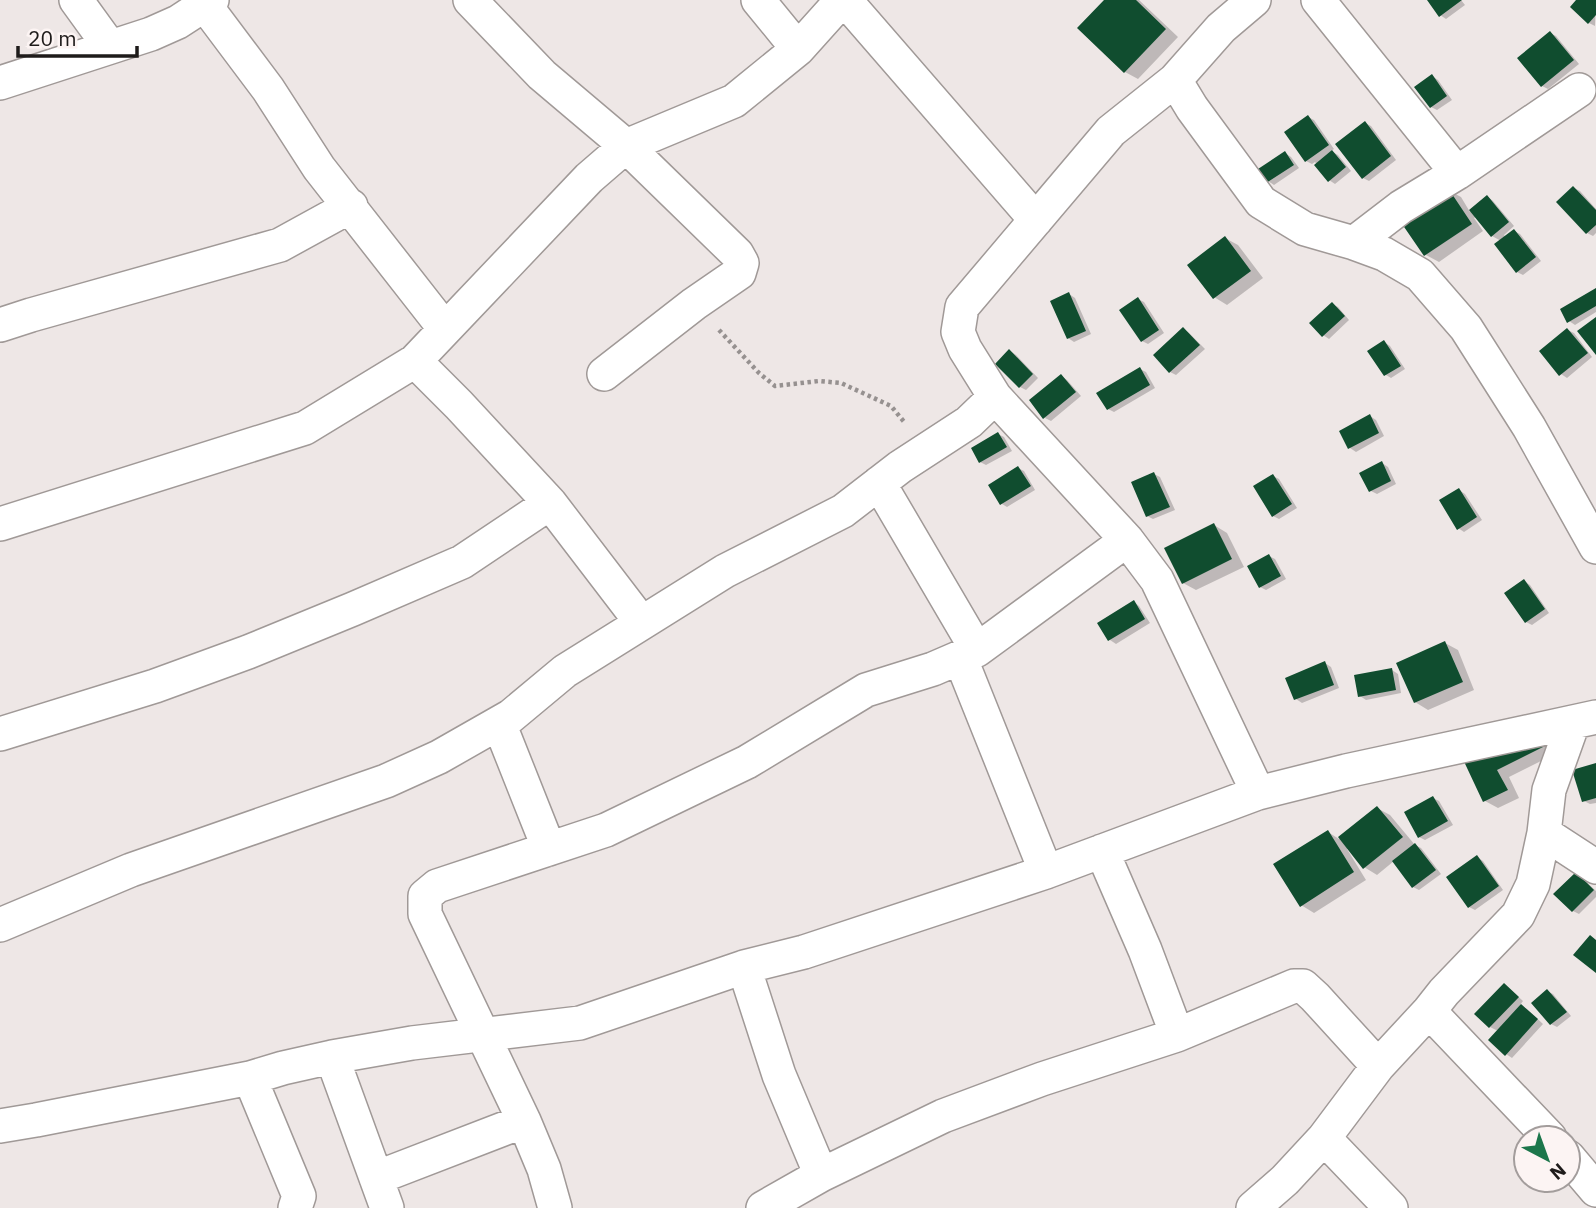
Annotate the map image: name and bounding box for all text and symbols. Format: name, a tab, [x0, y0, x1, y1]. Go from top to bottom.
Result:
scale bar	[18, 14, 136, 58]
text: 20 m	[28, 24, 77, 52]
north arrow	[1512, 1124, 1582, 1194]
text: N	[1545, 1158, 1571, 1185]

